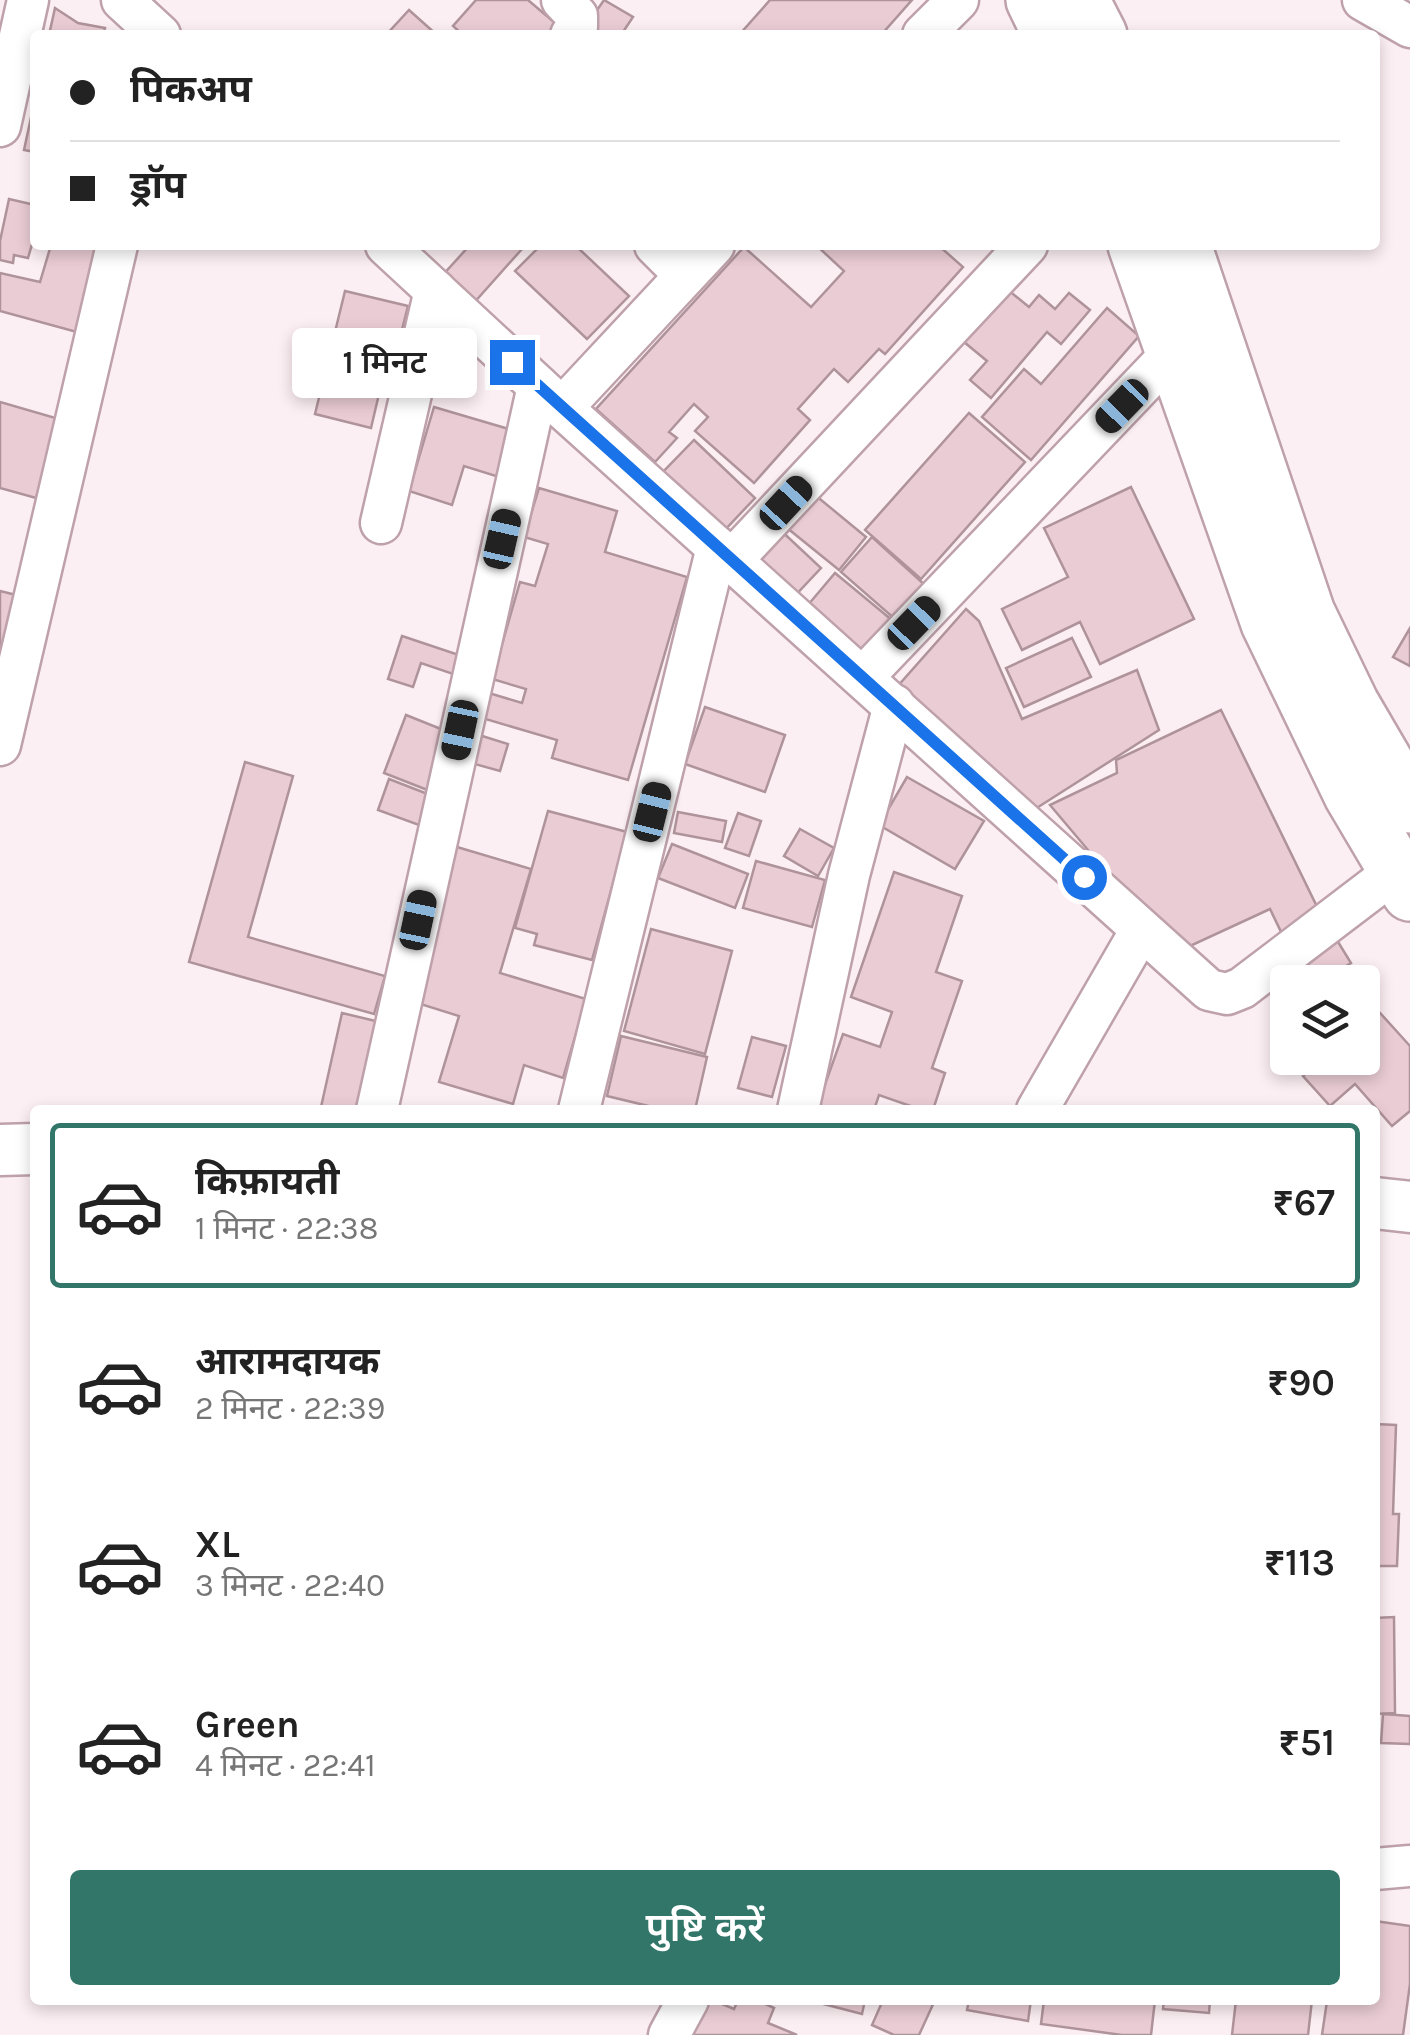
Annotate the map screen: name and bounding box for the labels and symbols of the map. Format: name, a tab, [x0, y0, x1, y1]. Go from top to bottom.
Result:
callout: 1 मिनट	[292, 327, 477, 397]
route end	[490, 340, 535, 385]
car	[1090, 374, 1154, 438]
car	[755, 471, 817, 535]
car	[481, 506, 523, 572]
car	[882, 591, 946, 655]
car	[439, 698, 481, 762]
car	[630, 779, 674, 845]
route start	[1062, 855, 1107, 900]
car	[397, 888, 439, 952]

